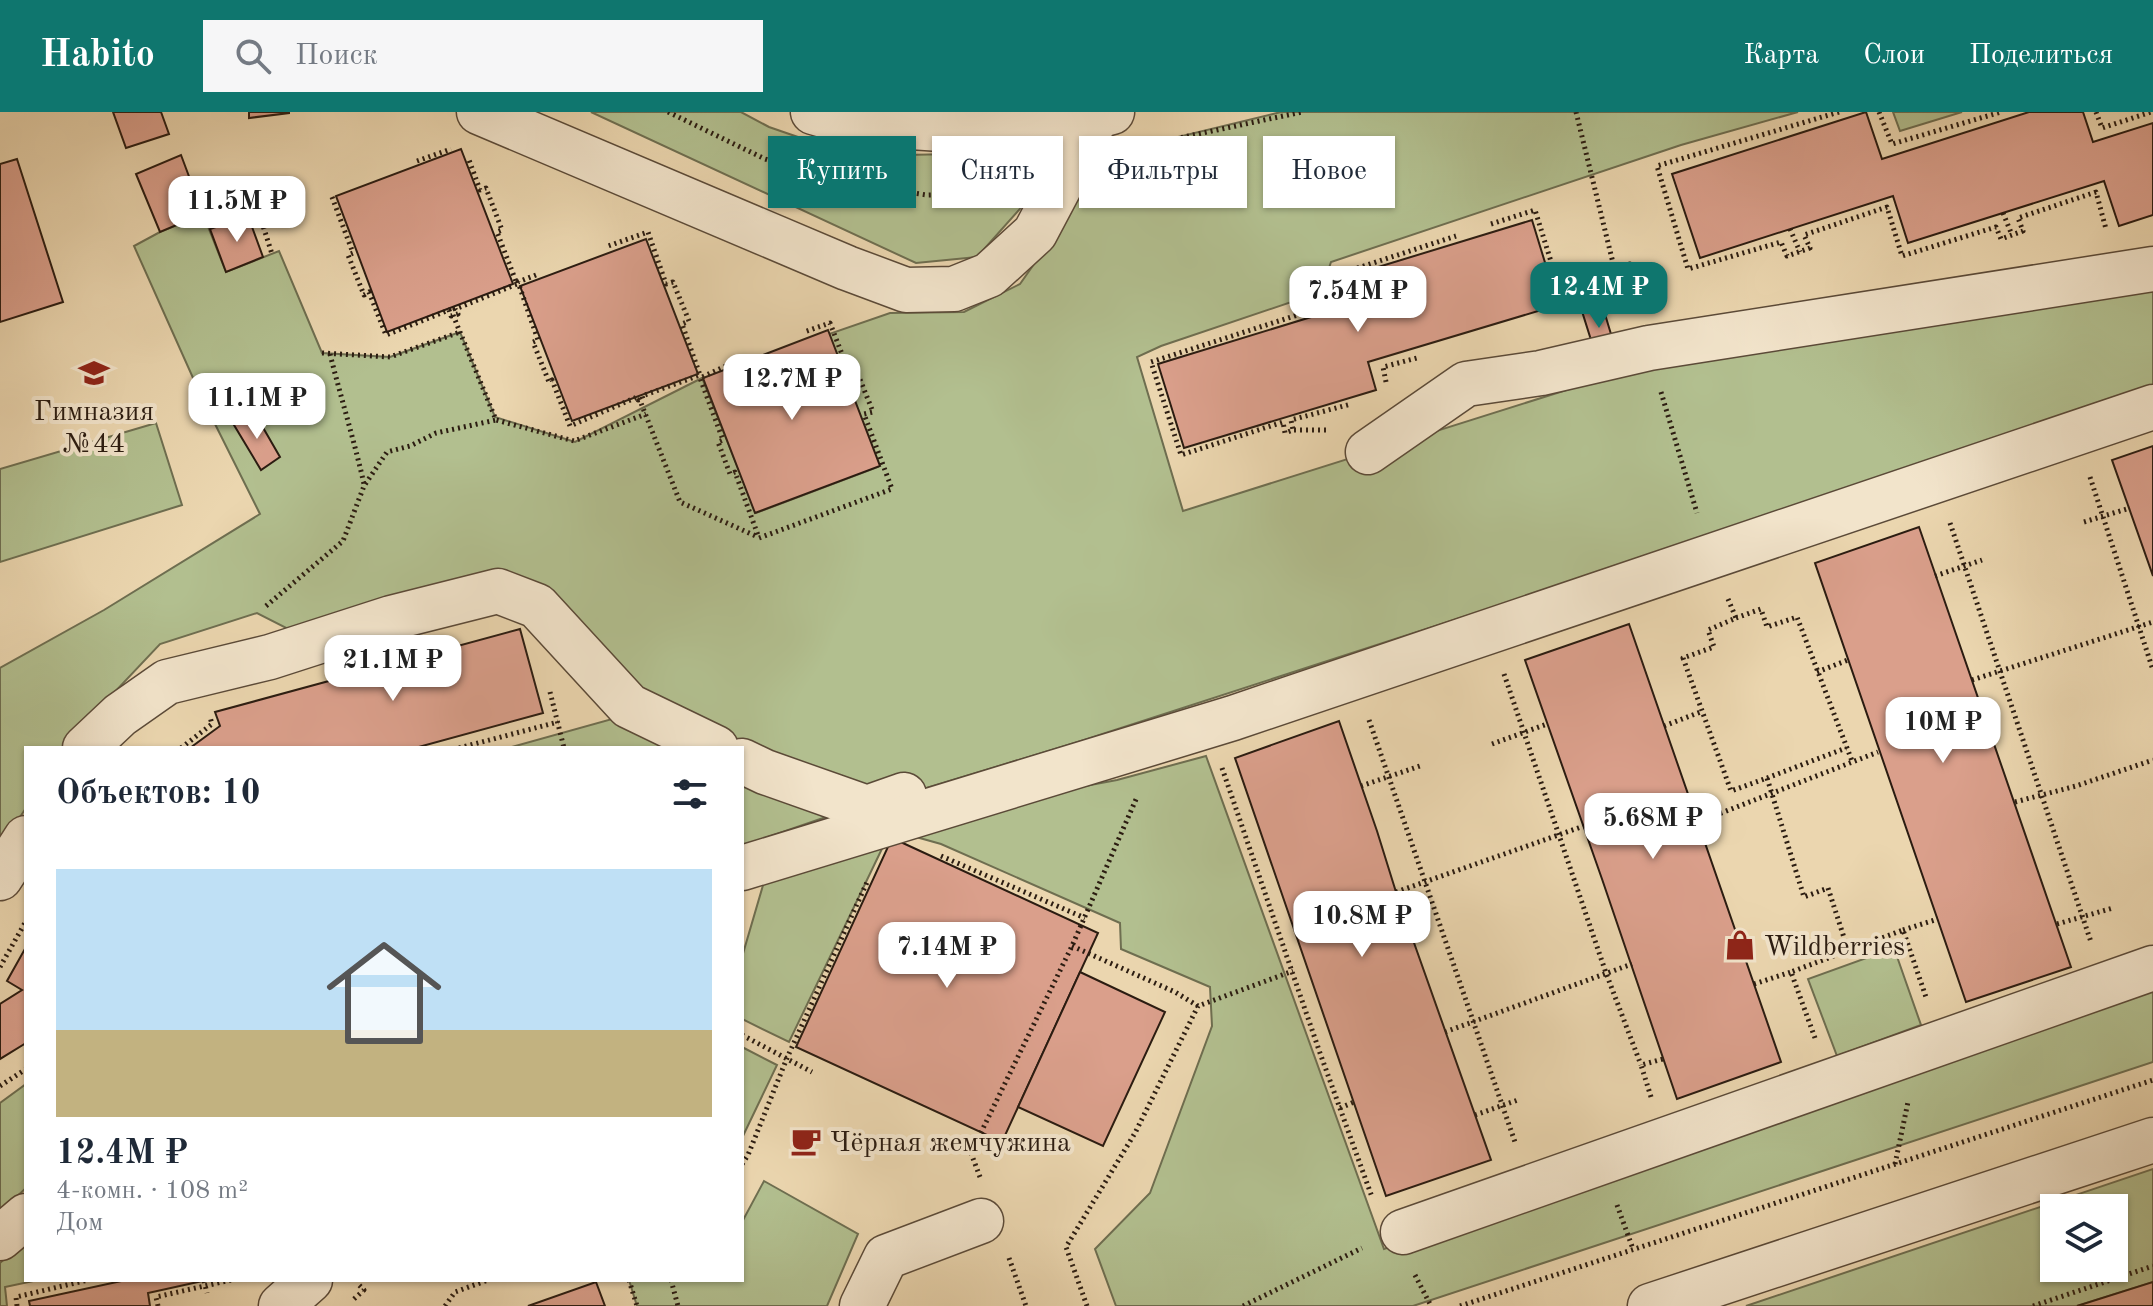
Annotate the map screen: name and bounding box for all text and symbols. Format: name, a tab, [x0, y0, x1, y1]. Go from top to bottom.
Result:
search box	[203, 20, 763, 92]
icon: search	[231, 34, 275, 78]
text: Habito	[40, 37, 155, 75]
text: Поиск	[295, 41, 378, 71]
text: Карта	[1743, 42, 1819, 70]
text: Слои	[1863, 42, 1925, 70]
text: Поделиться	[1969, 42, 2113, 70]
chip: Купить	[768, 136, 916, 208]
chip: Снять	[932, 136, 1063, 208]
chip: Фильтры	[1079, 136, 1247, 208]
chip: Новое	[1263, 136, 1395, 208]
pin: 11.5M ₽	[163, 176, 311, 244]
text: 11.5M ₽	[186, 189, 288, 215]
pin: 12.4M ₽	[1525, 262, 1673, 330]
pin: 7.54M ₽	[1284, 266, 1432, 334]
text: 12.4M ₽	[1548, 275, 1650, 301]
text: 7.54M ₽	[1307, 279, 1409, 305]
pin: 12.7M ₽	[718, 354, 866, 422]
school or university icon: Гимназия №44	[77, 356, 111, 390]
text: 12.7M ₽	[741, 367, 843, 393]
pin: 11.1M ₽	[183, 373, 331, 441]
text: 11.1M ₽	[206, 386, 308, 412]
place label: Гимназия №44	[34, 399, 154, 459]
pin: 21.1M ₽	[319, 635, 467, 703]
text: 21.1M ₽	[342, 648, 444, 674]
pin: 10M ₽	[1887, 697, 1999, 765]
text: 10M ₽	[1904, 710, 1982, 736]
icon: filters	[668, 772, 712, 816]
text: Объектов: 10	[56, 777, 260, 811]
pin: 5.68M ₽	[1579, 793, 1727, 861]
text: 5.68M ₽	[1602, 806, 1704, 832]
pin: 10.8M ₽	[1288, 891, 1436, 959]
text: 10.8M ₽	[1311, 904, 1413, 930]
icon: home	[312, 921, 456, 1065]
pin: 7.14M ₽	[873, 922, 1021, 990]
shop icon: Wildberries	[1723, 928, 1757, 962]
place label: Wildberries	[1764, 934, 1905, 962]
text: 7.14M ₽	[896, 935, 998, 961]
cafe icon: Чёрная жемчужина	[789, 1124, 823, 1158]
place label: Чёрная жемчужина	[830, 1130, 1071, 1158]
text: 12.4M ₽	[56, 1137, 188, 1171]
text: 4-комн. · 108 m²	[56, 1178, 248, 1204]
map controls	[2040, 1194, 2128, 1282]
button: layers	[2040, 1194, 2128, 1282]
text: Дом	[56, 1210, 103, 1236]

